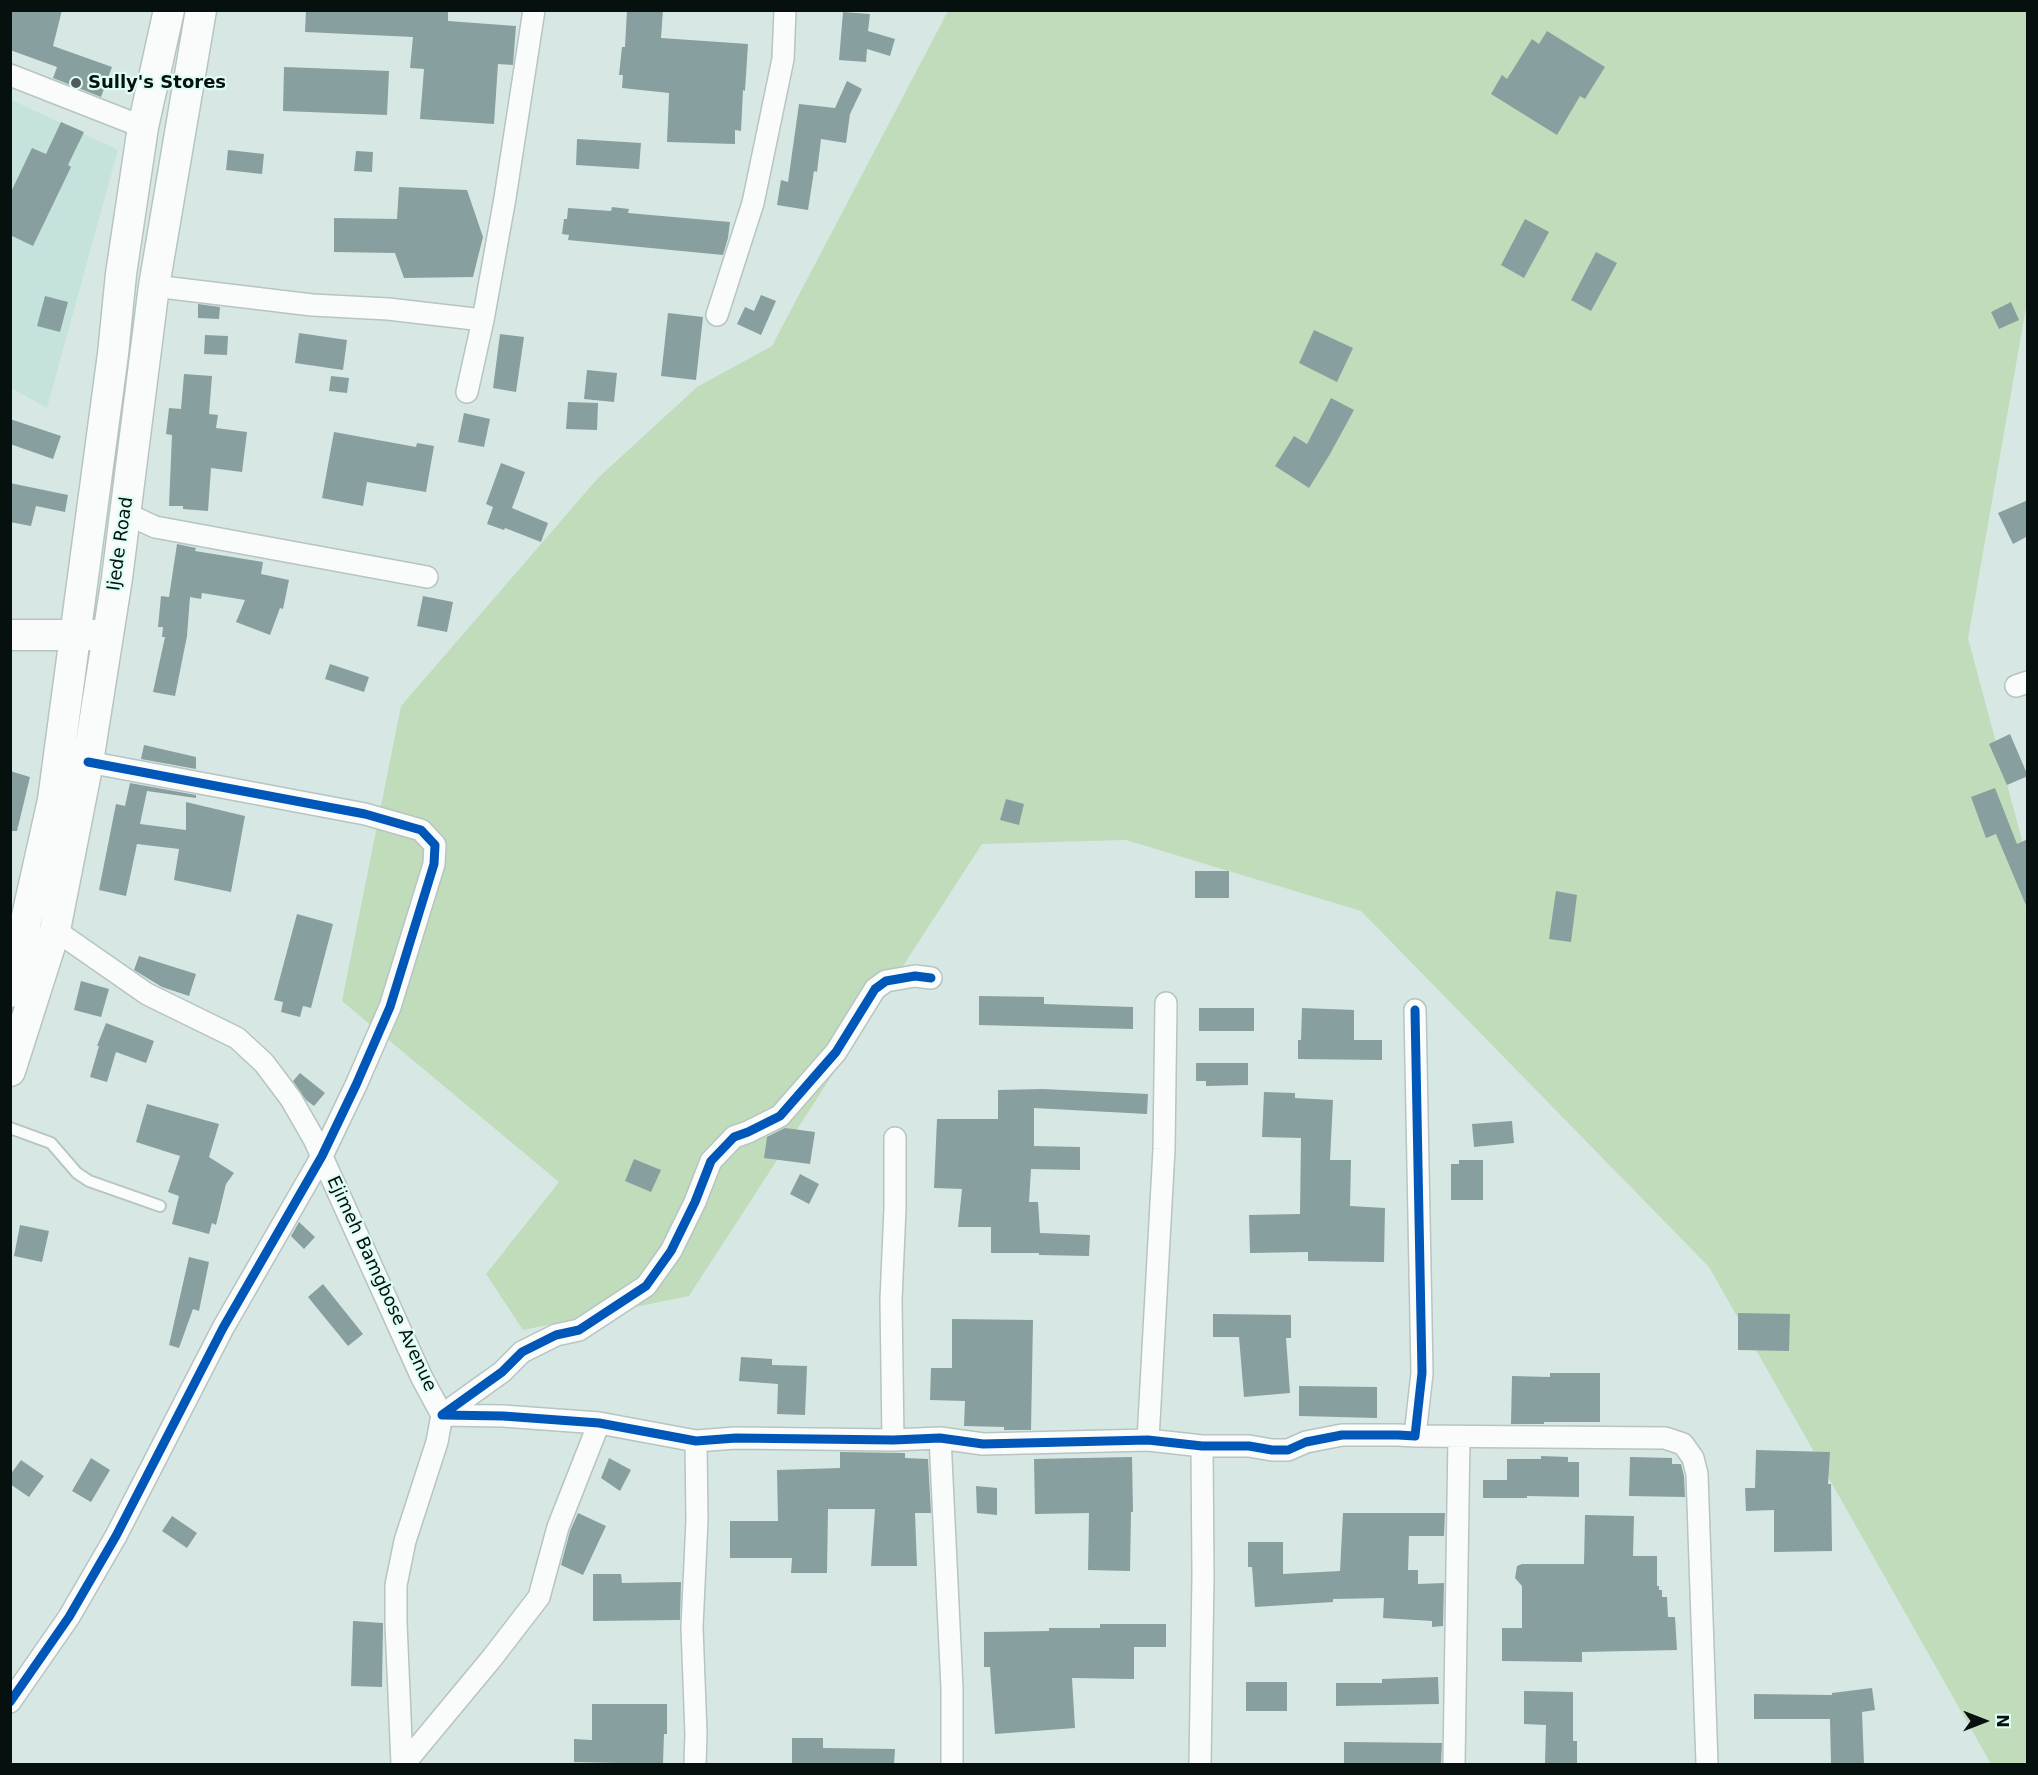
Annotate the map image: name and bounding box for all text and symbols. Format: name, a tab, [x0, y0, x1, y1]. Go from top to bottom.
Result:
place label: Sully's Stores	[88, 72, 226, 94]
marker: Sully's Stores	[69, 76, 83, 90]
street label: Ijede Road	[104, 496, 138, 592]
street label: Ejimeh Bamgbose Avenue	[322, 1173, 440, 1395]
north arrow	[1954, 1691, 2014, 1751]
text: N	[1993, 1714, 2012, 1728]

